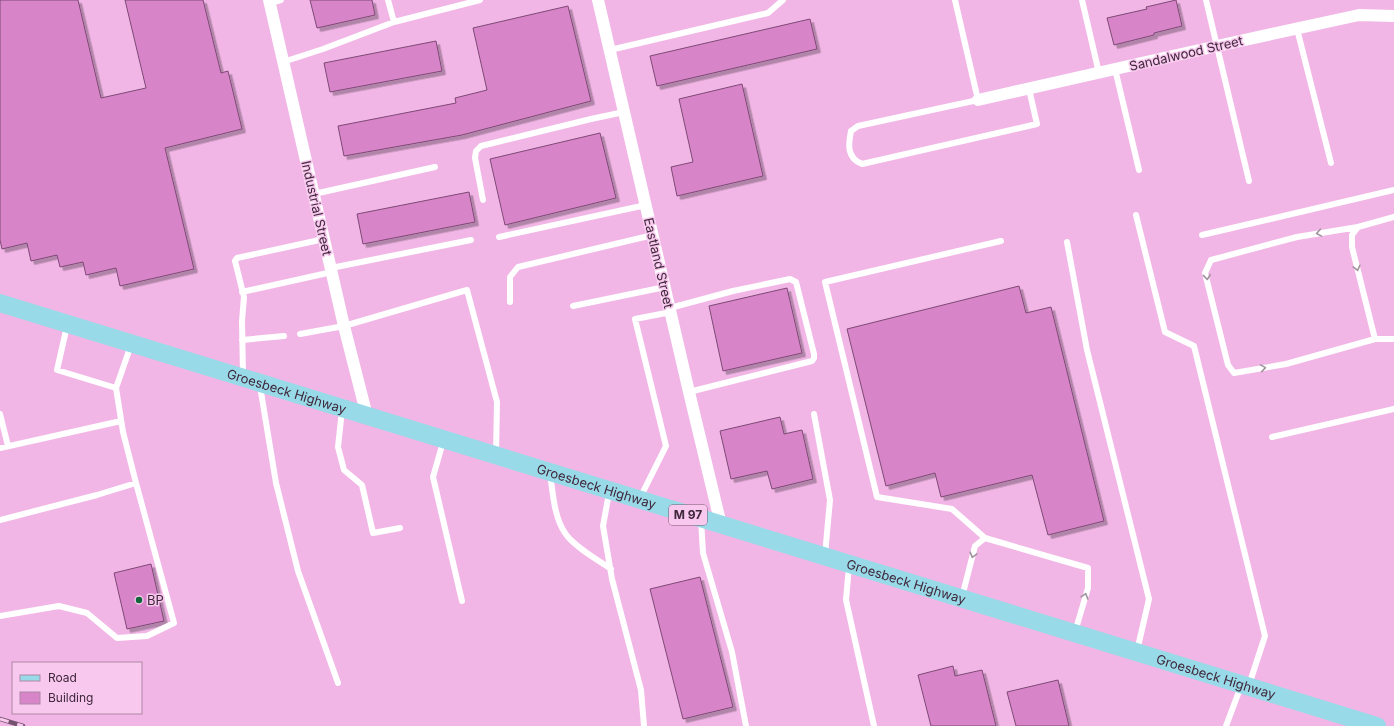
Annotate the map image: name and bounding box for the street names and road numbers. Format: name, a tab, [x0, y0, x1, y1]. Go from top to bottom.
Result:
street label: Sandalwood Street	[1128, 32, 1244, 74]
street label: Industrial Street	[298, 159, 336, 257]
street label: Eastland Street	[641, 216, 677, 310]
street label: Groesbeck Highway	[225, 365, 348, 417]
street label: Groesbeck Highway	[535, 460, 658, 512]
road number: M 97	[669, 505, 707, 525]
street label: Groesbeck Highway	[845, 556, 968, 607]
street label: Groesbeck Highway	[1154, 651, 1278, 702]

